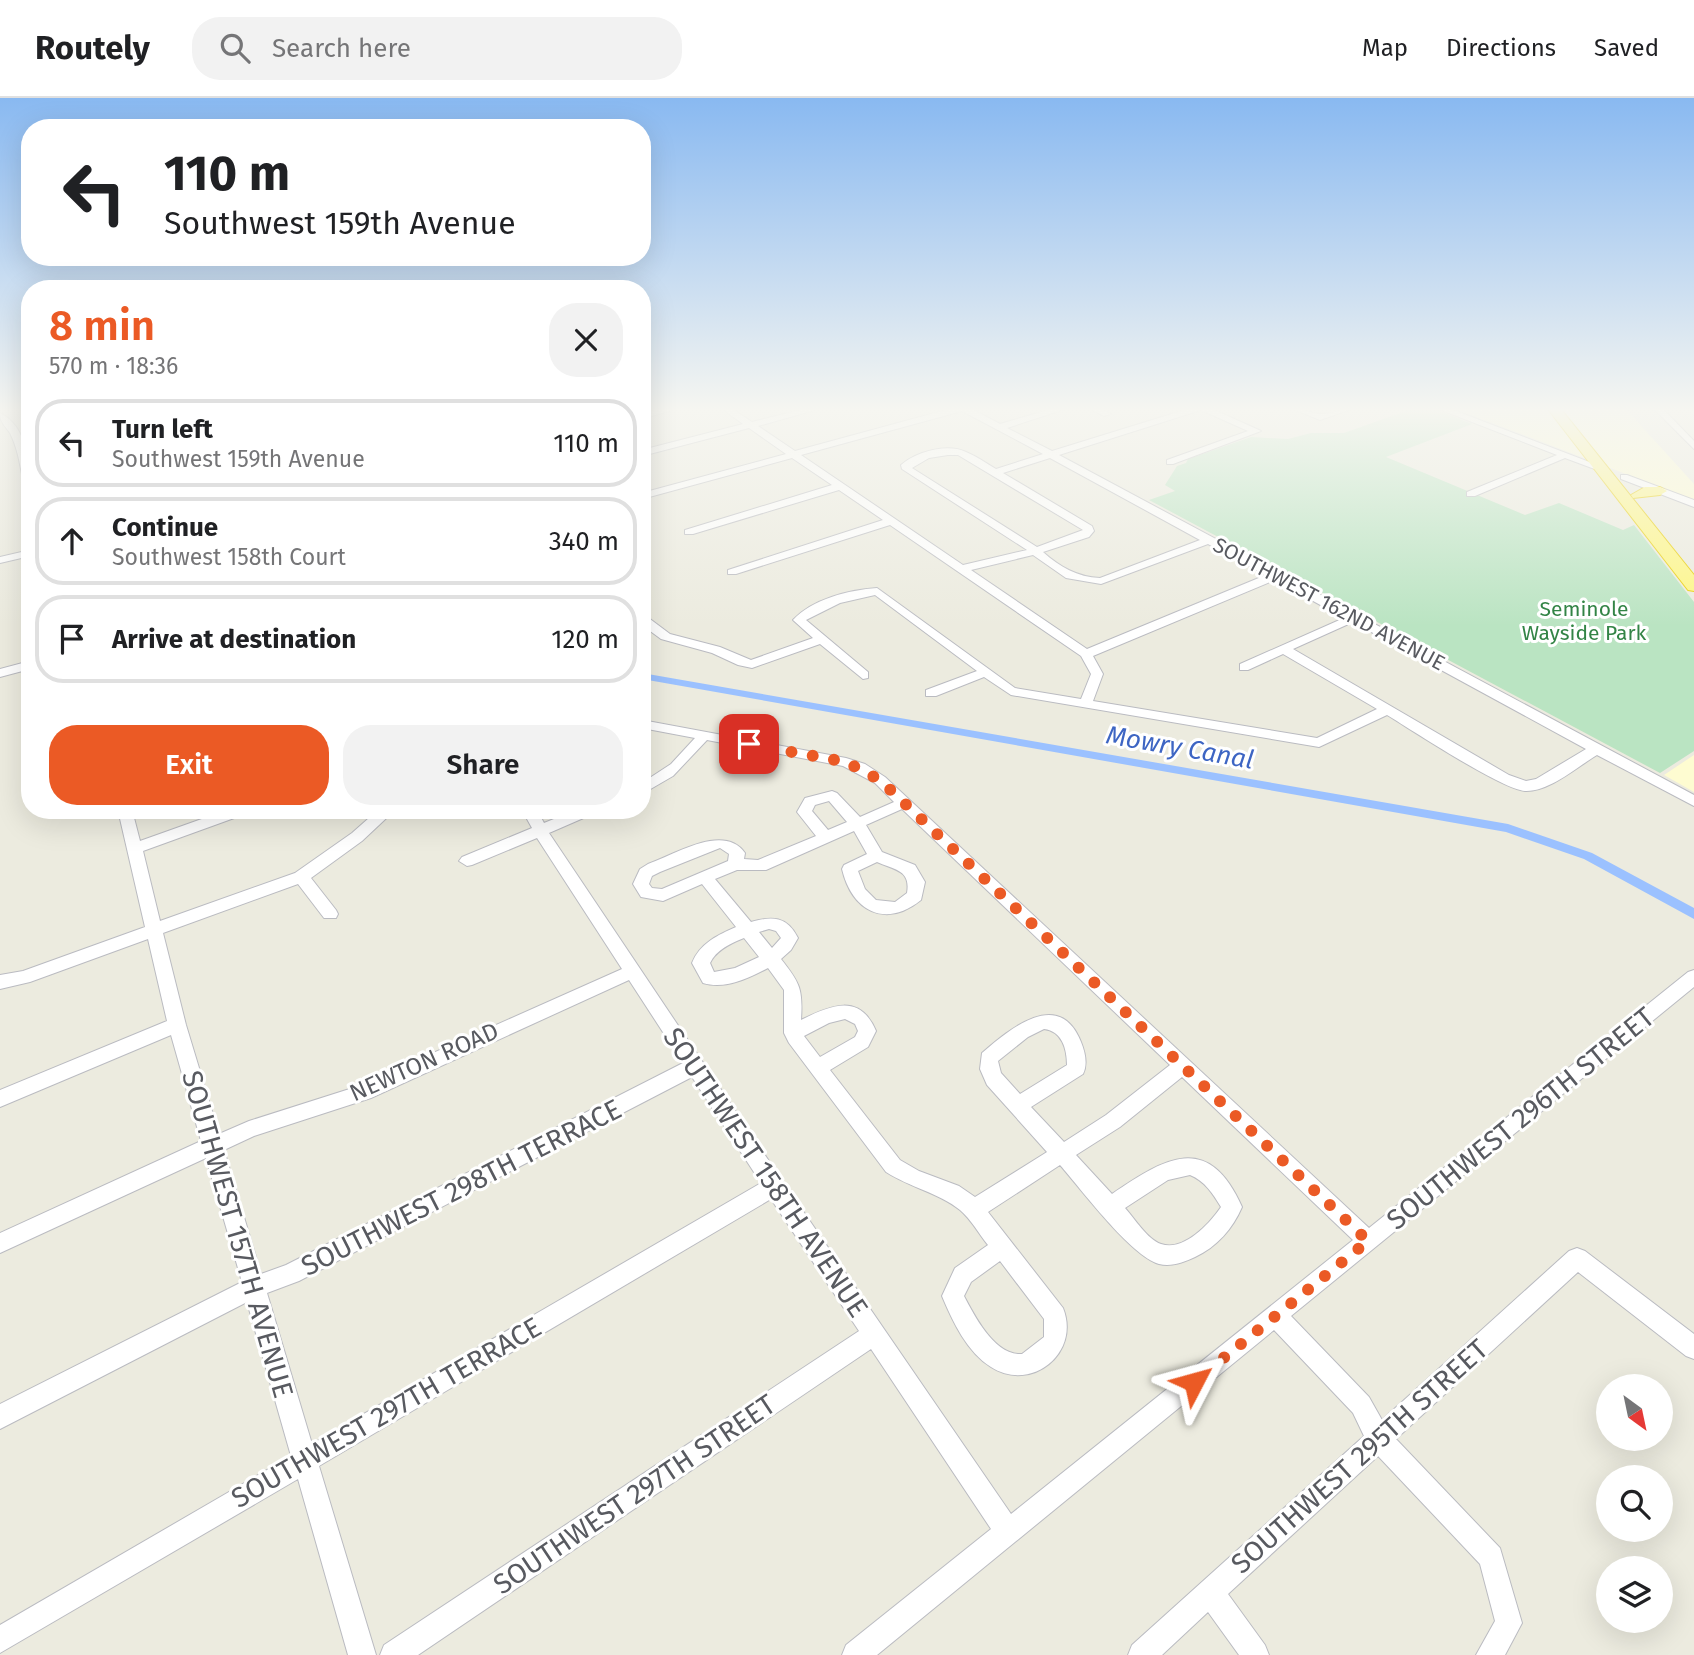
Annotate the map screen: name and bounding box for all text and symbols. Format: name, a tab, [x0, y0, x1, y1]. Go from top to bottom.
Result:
search box	[192, 17, 682, 80]
text: Routely	[35, 28, 150, 68]
icon: search	[216, 29, 254, 67]
text: Search here	[272, 33, 411, 64]
text: Map	[1362, 34, 1408, 62]
text: Directions	[1446, 34, 1556, 62]
text: Saved	[1594, 34, 1659, 62]
text: 110 m	[164, 144, 290, 203]
icon: left	[49, 147, 140, 238]
text: Southwest 159th Avenue	[164, 204, 516, 242]
text: 8 min	[49, 301, 155, 351]
button: close	[549, 303, 623, 377]
text: 570 m · 18:36	[49, 352, 178, 380]
text: Turn left	[112, 414, 213, 445]
icon: left	[53, 424, 91, 462]
text: 110 m	[553, 428, 619, 459]
text: Southwest 159th Avenue	[112, 445, 365, 473]
text: Continue	[112, 512, 218, 543]
icon: ahead	[53, 522, 91, 560]
text: 340 m	[549, 526, 619, 557]
street label: SOUTHWEST 162ND AVENUE	[1209, 532, 1449, 676]
text: Southwest 158th Court	[112, 543, 346, 571]
park label: Seminole Wayside Park	[1522, 596, 1647, 646]
icon: arrive	[53, 620, 91, 658]
text: Arrive at destination	[112, 624, 356, 655]
text: 120 m	[551, 624, 619, 655]
pin	[719, 714, 779, 774]
water label: Mowry Canal	[1104, 719, 1256, 776]
button: Exit	[49, 725, 329, 805]
button: Share	[343, 725, 623, 805]
icon: arrive	[730, 725, 768, 763]
street label: SOUTHWEST 296TH STREET	[1380, 1000, 1661, 1236]
street label: NEWTON ROAD	[345, 1017, 503, 1107]
street label: SOUTHWEST 158TH AVENUE	[656, 1021, 875, 1323]
street label: SOUTHWEST 157TH AVENUE	[175, 1067, 300, 1401]
street label: SOUTHWEST 298TH TERRACE	[296, 1092, 627, 1283]
street label: SOUTHWEST 297TH TERRACE	[226, 1310, 547, 1515]
street label: SOUTHWEST 295TH STREET	[1224, 1332, 1495, 1580]
position arrow	[1157, 1345, 1231, 1419]
north arrow	[1596, 1374, 1673, 1451]
map controls	[1596, 1374, 1673, 1633]
street label: SOUTHWEST 297TH STREET	[487, 1387, 782, 1601]
button: search	[1596, 1465, 1673, 1542]
button: layers	[1596, 1556, 1673, 1633]

